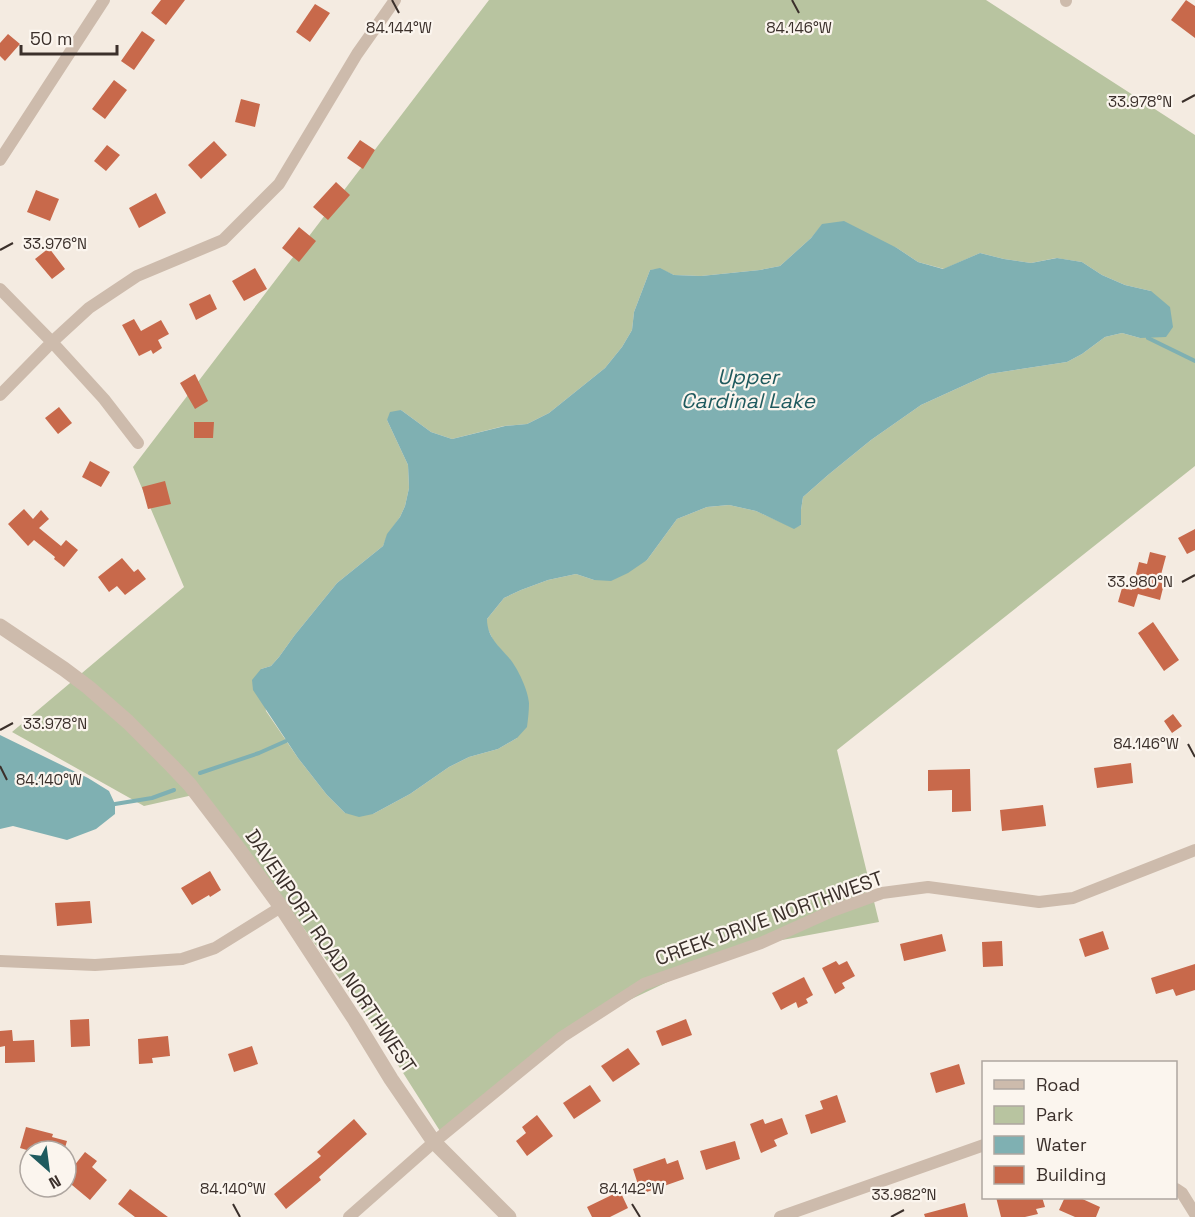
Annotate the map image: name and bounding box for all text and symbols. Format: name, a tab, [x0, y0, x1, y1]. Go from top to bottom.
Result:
scale bar	[21, 18, 117, 56]
text: 84.144°W	[366, 18, 432, 37]
text: 84.146°W	[766, 18, 832, 37]
text: 50 m	[30, 27, 72, 50]
text: 33.978°N	[1108, 92, 1172, 111]
text: 33.976°N	[23, 234, 87, 253]
water label: Upper Cardinal Lake	[681, 363, 817, 414]
text: 33.980°N	[1107, 572, 1173, 591]
text: 33.978°N	[23, 714, 87, 733]
text: 84.146°W	[1113, 734, 1179, 753]
text: 84.140°W	[16, 770, 82, 789]
street label: DAVENPORT ROAD NORTHWEST	[240, 824, 423, 1078]
street label: CREEK DRIVE NORTHWEST	[651, 864, 887, 971]
legend	[982, 1061, 1177, 1199]
text: Road	[1036, 1073, 1080, 1096]
text: Park	[1036, 1103, 1074, 1126]
text: Water	[1036, 1133, 1087, 1156]
north arrow	[18, 1139, 78, 1199]
text: Building	[1036, 1163, 1106, 1186]
text: N	[45, 1170, 64, 1194]
text: 84.140°W	[200, 1179, 266, 1198]
text: 84.142°W	[599, 1179, 665, 1198]
text: 33.982°N	[871, 1185, 937, 1204]

